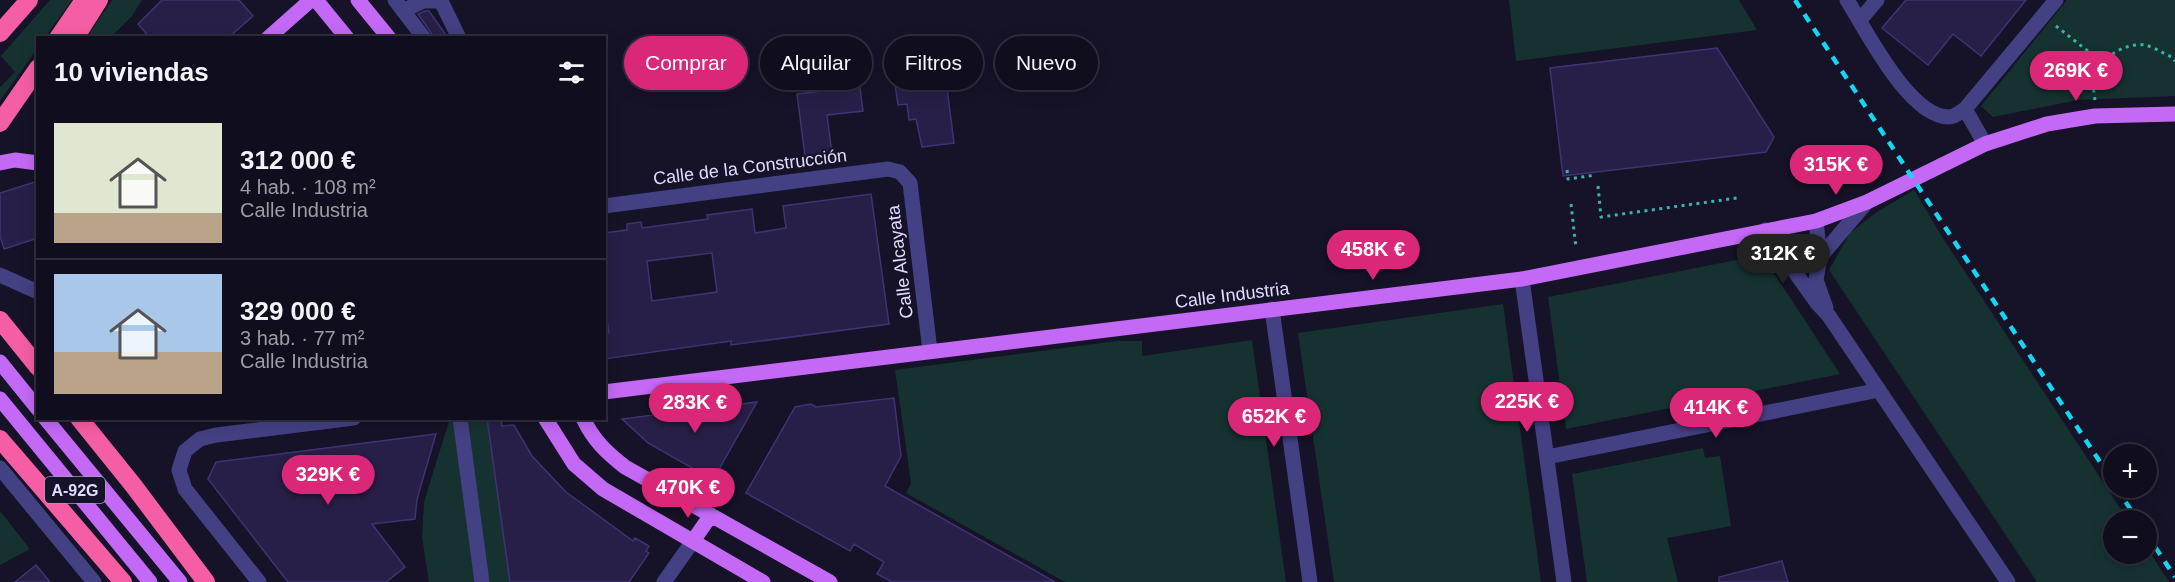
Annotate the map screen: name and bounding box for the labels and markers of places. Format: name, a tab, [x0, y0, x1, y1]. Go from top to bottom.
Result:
pin: 269K €	[2027, 51, 2125, 102]
pin: 315K €	[1787, 145, 1885, 196]
pin: 458K €	[1324, 230, 1422, 281]
pin: 312K €	[1734, 234, 1832, 285]
pin: 225K €	[1478, 382, 1576, 433]
pin: 283K €	[646, 383, 744, 434]
pin: 414K €	[1667, 388, 1765, 439]
pin: 652K €	[1225, 397, 1323, 448]
pin: 329K €	[279, 455, 377, 506]
pin: 470K €	[639, 468, 737, 519]

